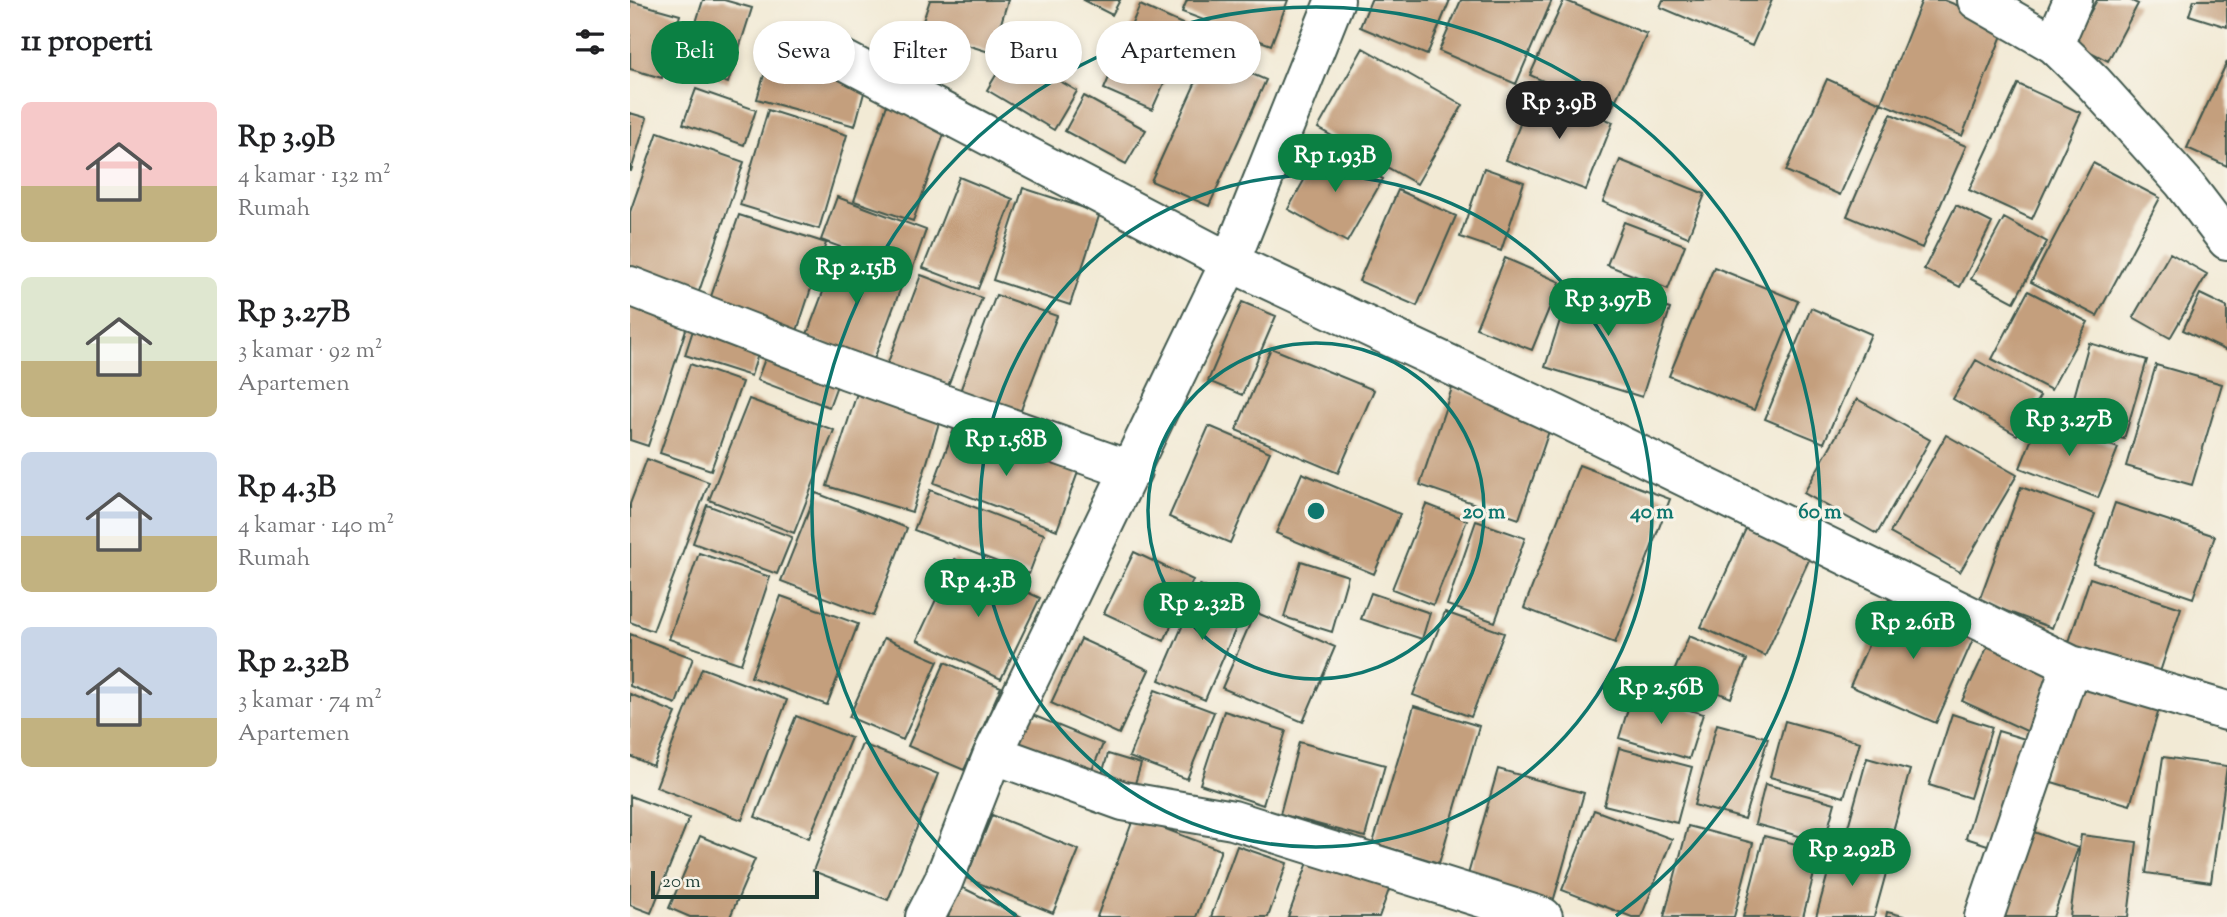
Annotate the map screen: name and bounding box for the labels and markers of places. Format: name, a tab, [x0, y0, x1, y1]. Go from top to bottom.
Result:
pin: Rp 3.9B	[1494, 82, 1624, 141]
pin: Rp 1.93B	[1263, 134, 1407, 194]
pin: Rp 2.15B	[784, 246, 928, 306]
pin: Rp 3.97B	[1536, 278, 1680, 338]
pin: Rp 3.27B	[1997, 398, 2141, 458]
pin: Rp 1.58B	[934, 419, 1078, 478]
centre of rings	[1304, 499, 1328, 523]
pin: Rp 4.3B	[913, 560, 1043, 619]
pin: Rp 2.32B	[1130, 582, 1274, 642]
pin: Rp 2.61B	[1841, 602, 1985, 661]
pin: Rp 2.56B	[1589, 666, 1733, 726]
pin: Rp 2.92B	[1780, 828, 1924, 888]

